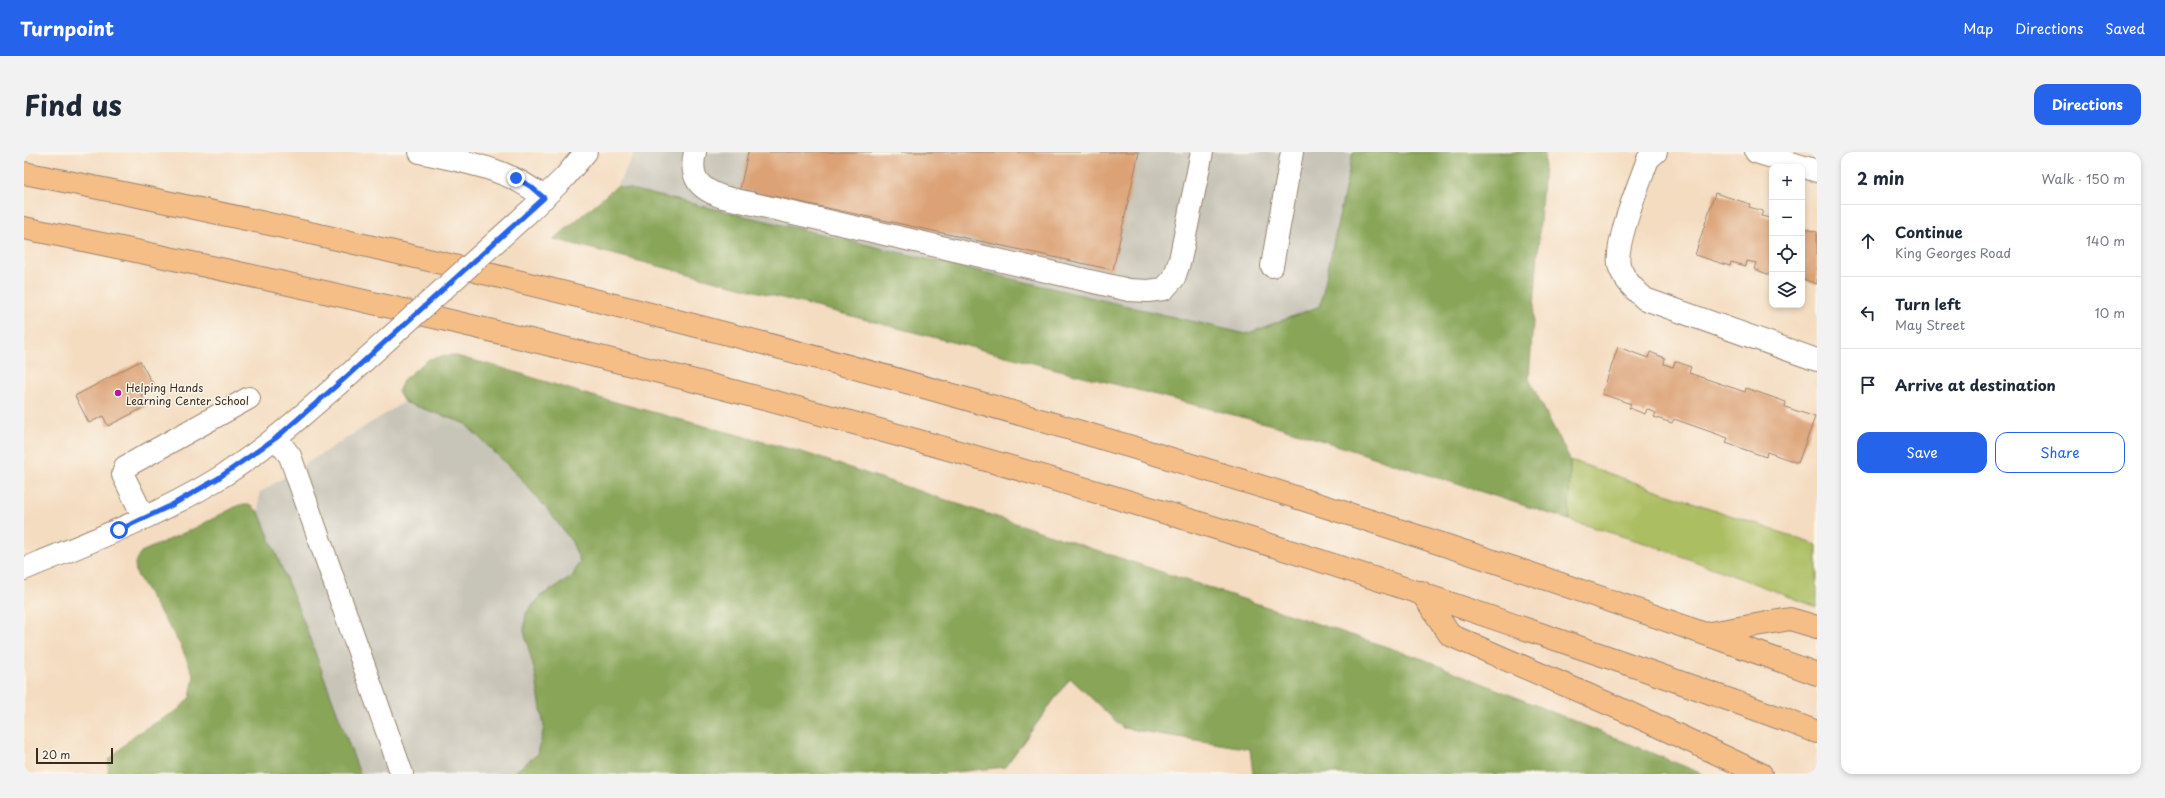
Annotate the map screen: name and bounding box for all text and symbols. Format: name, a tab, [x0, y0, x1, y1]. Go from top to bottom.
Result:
text: Turnpoint	[20, 14, 114, 42]
text: Map	[1963, 18, 1993, 39]
text: Directions	[2015, 18, 2083, 39]
text: Saved	[2105, 18, 2145, 39]
text: Find us	[24, 83, 122, 126]
button: Directions	[2034, 84, 2141, 125]
map controls	[1769, 164, 1805, 308]
button: +	[1769, 164, 1805, 200]
text: 2 min	[1857, 165, 1904, 191]
route end	[507, 169, 525, 187]
text: Walk · 150 m	[2041, 169, 2125, 188]
button: −	[1769, 200, 1805, 236]
text: Continue	[1895, 220, 1963, 243]
icon: ahead	[1857, 230, 1879, 252]
text: 140 m	[2086, 231, 2125, 250]
button: locate	[1769, 236, 1805, 272]
text: King Georges Road	[1895, 243, 2011, 262]
button: layers	[1769, 272, 1805, 308]
text: Turn left	[1895, 292, 1961, 315]
icon: left	[1857, 302, 1879, 324]
text: 10 m	[2095, 303, 2125, 322]
text: May Street	[1895, 315, 1965, 334]
text: Arrive at destination	[1895, 373, 2056, 396]
icon: arrive	[1857, 374, 1879, 396]
place label: Helping Hands Learning Center School	[126, 379, 249, 409]
marker: Helping Hands Learning Center School	[113, 388, 123, 398]
button: Save	[1857, 432, 1987, 473]
button: Share	[1995, 432, 2125, 473]
route start	[110, 521, 128, 539]
scale bar	[36, 746, 113, 765]
text: 20 m	[42, 746, 70, 763]

